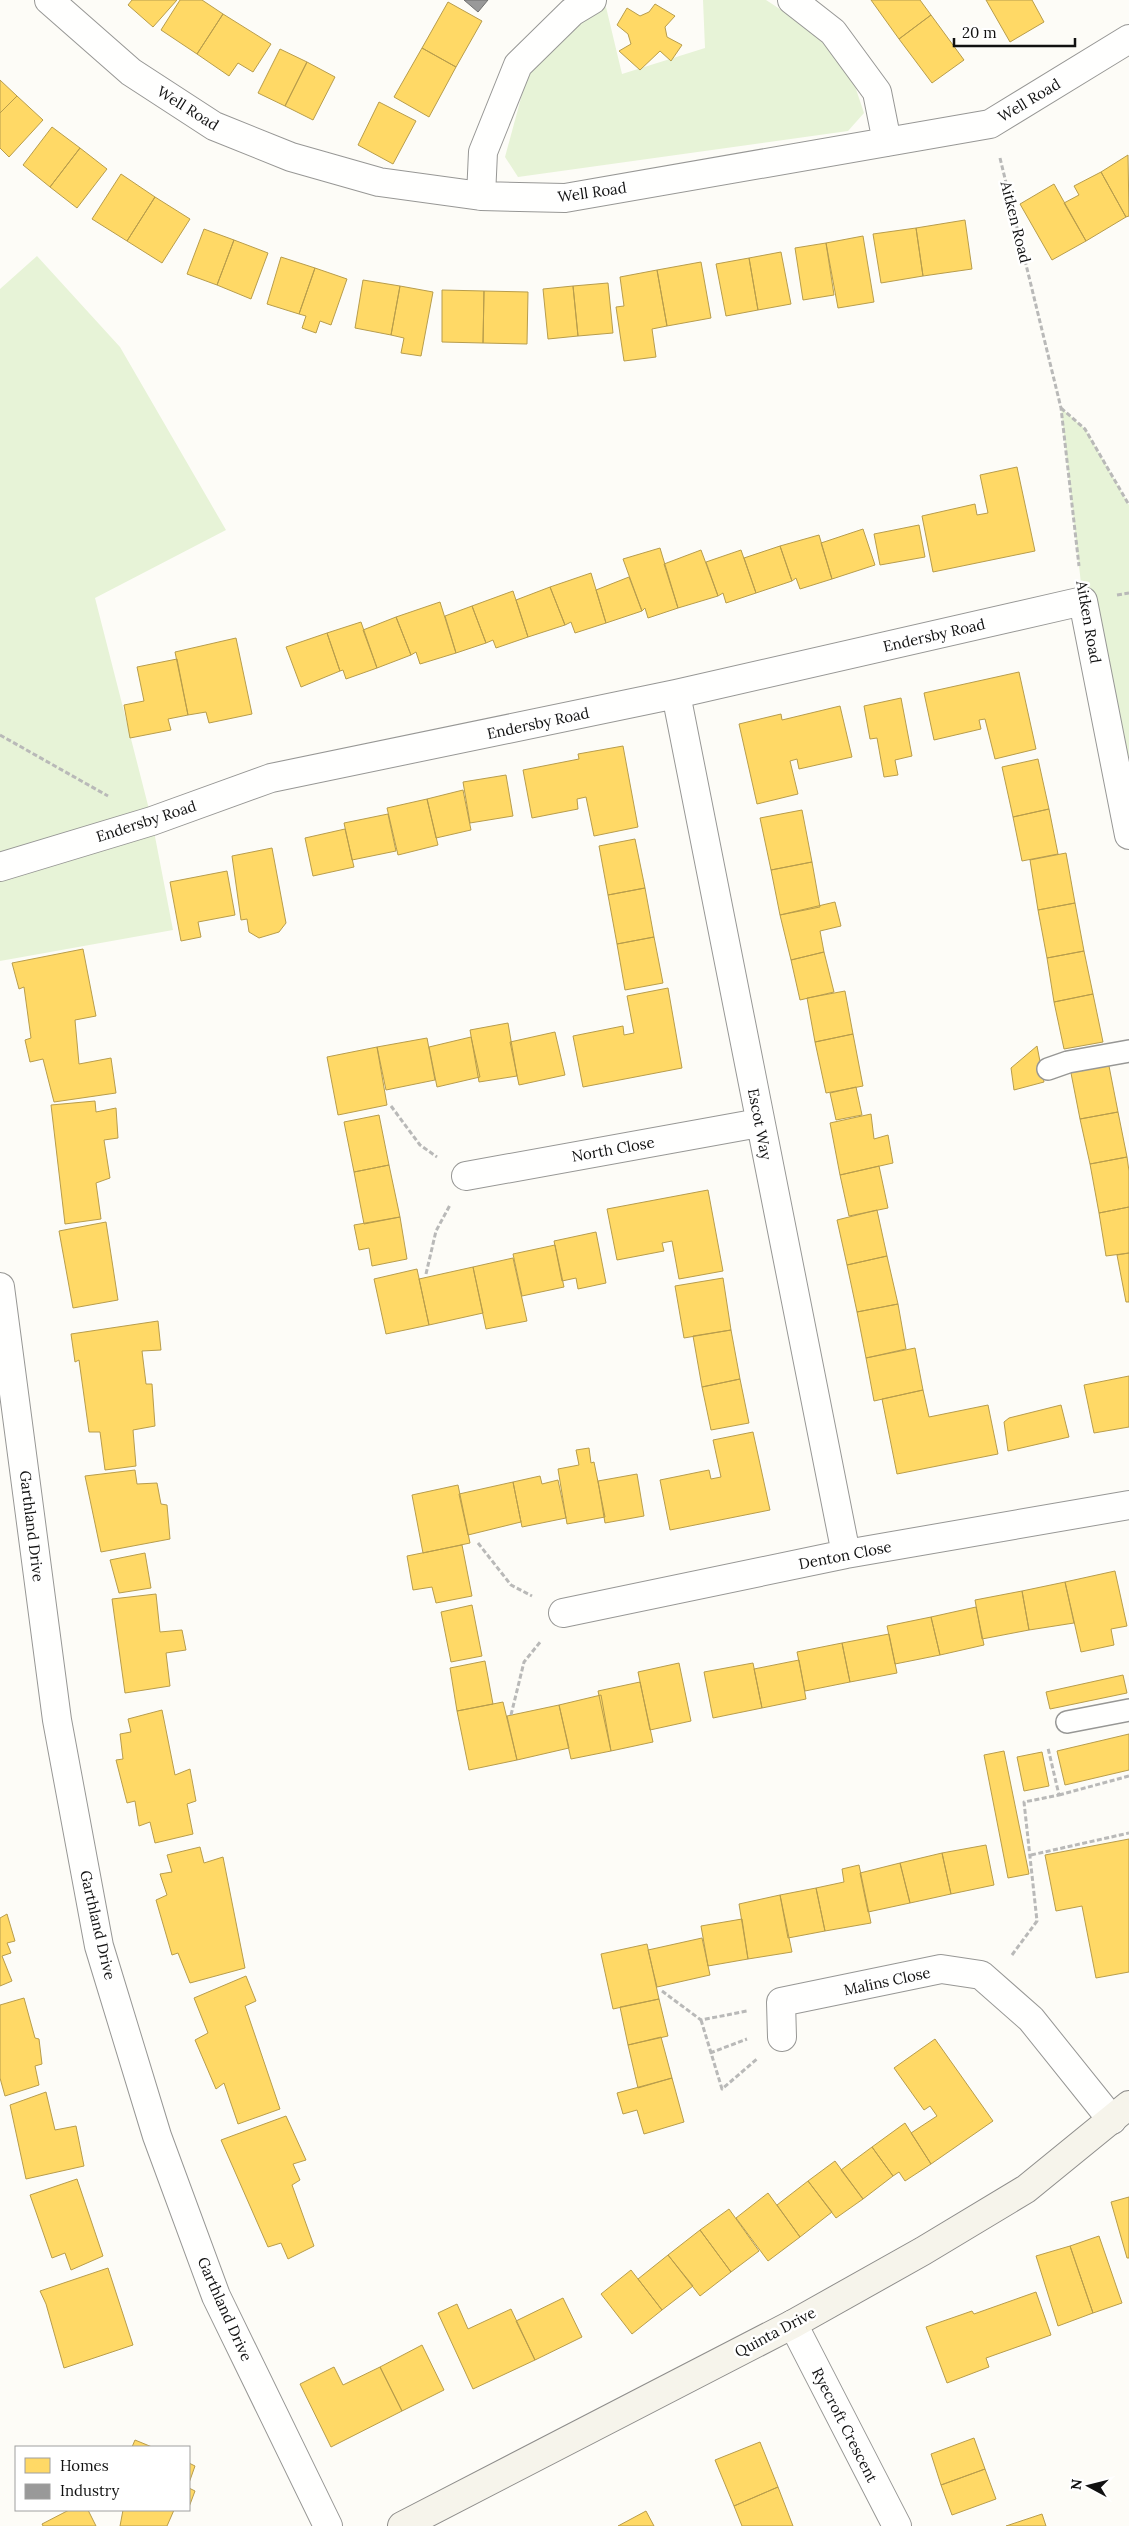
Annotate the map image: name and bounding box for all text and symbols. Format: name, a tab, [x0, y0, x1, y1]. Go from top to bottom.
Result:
scale bar	[954, 15, 1075, 47]
text: 20 m	[962, 23, 997, 42]
street label: Well Road	[994, 74, 1064, 126]
street label: Well Road	[154, 82, 222, 134]
street label: Well Road	[556, 178, 628, 206]
street label: Aitken Road	[996, 178, 1035, 265]
street label: Aitken Road	[1072, 578, 1106, 665]
street label: Endersby Road	[881, 614, 987, 656]
street label: Endersby Road	[485, 703, 591, 743]
street label: Endersby Road	[93, 796, 199, 846]
street label: Escot Way	[744, 1087, 776, 1161]
street label: North Close	[570, 1132, 656, 1166]
street label: Garthland Drive	[16, 1469, 48, 1583]
street label: Denton Close	[797, 1537, 893, 1573]
street label: Garthland Drive	[76, 1868, 120, 1982]
street label: Malins Close	[842, 1963, 932, 1999]
street label: Garthland Drive	[194, 2254, 256, 2364]
street label: Quinta Drive	[731, 2303, 819, 2361]
street label: Ryecroft Crescent	[808, 2365, 882, 2486]
legend	[15, 2446, 190, 2511]
text: Homes	[60, 2456, 109, 2475]
north arrow	[1064, 2461, 1114, 2511]
text: N	[1067, 2478, 1086, 2491]
text: Industry	[60, 2481, 119, 2500]

